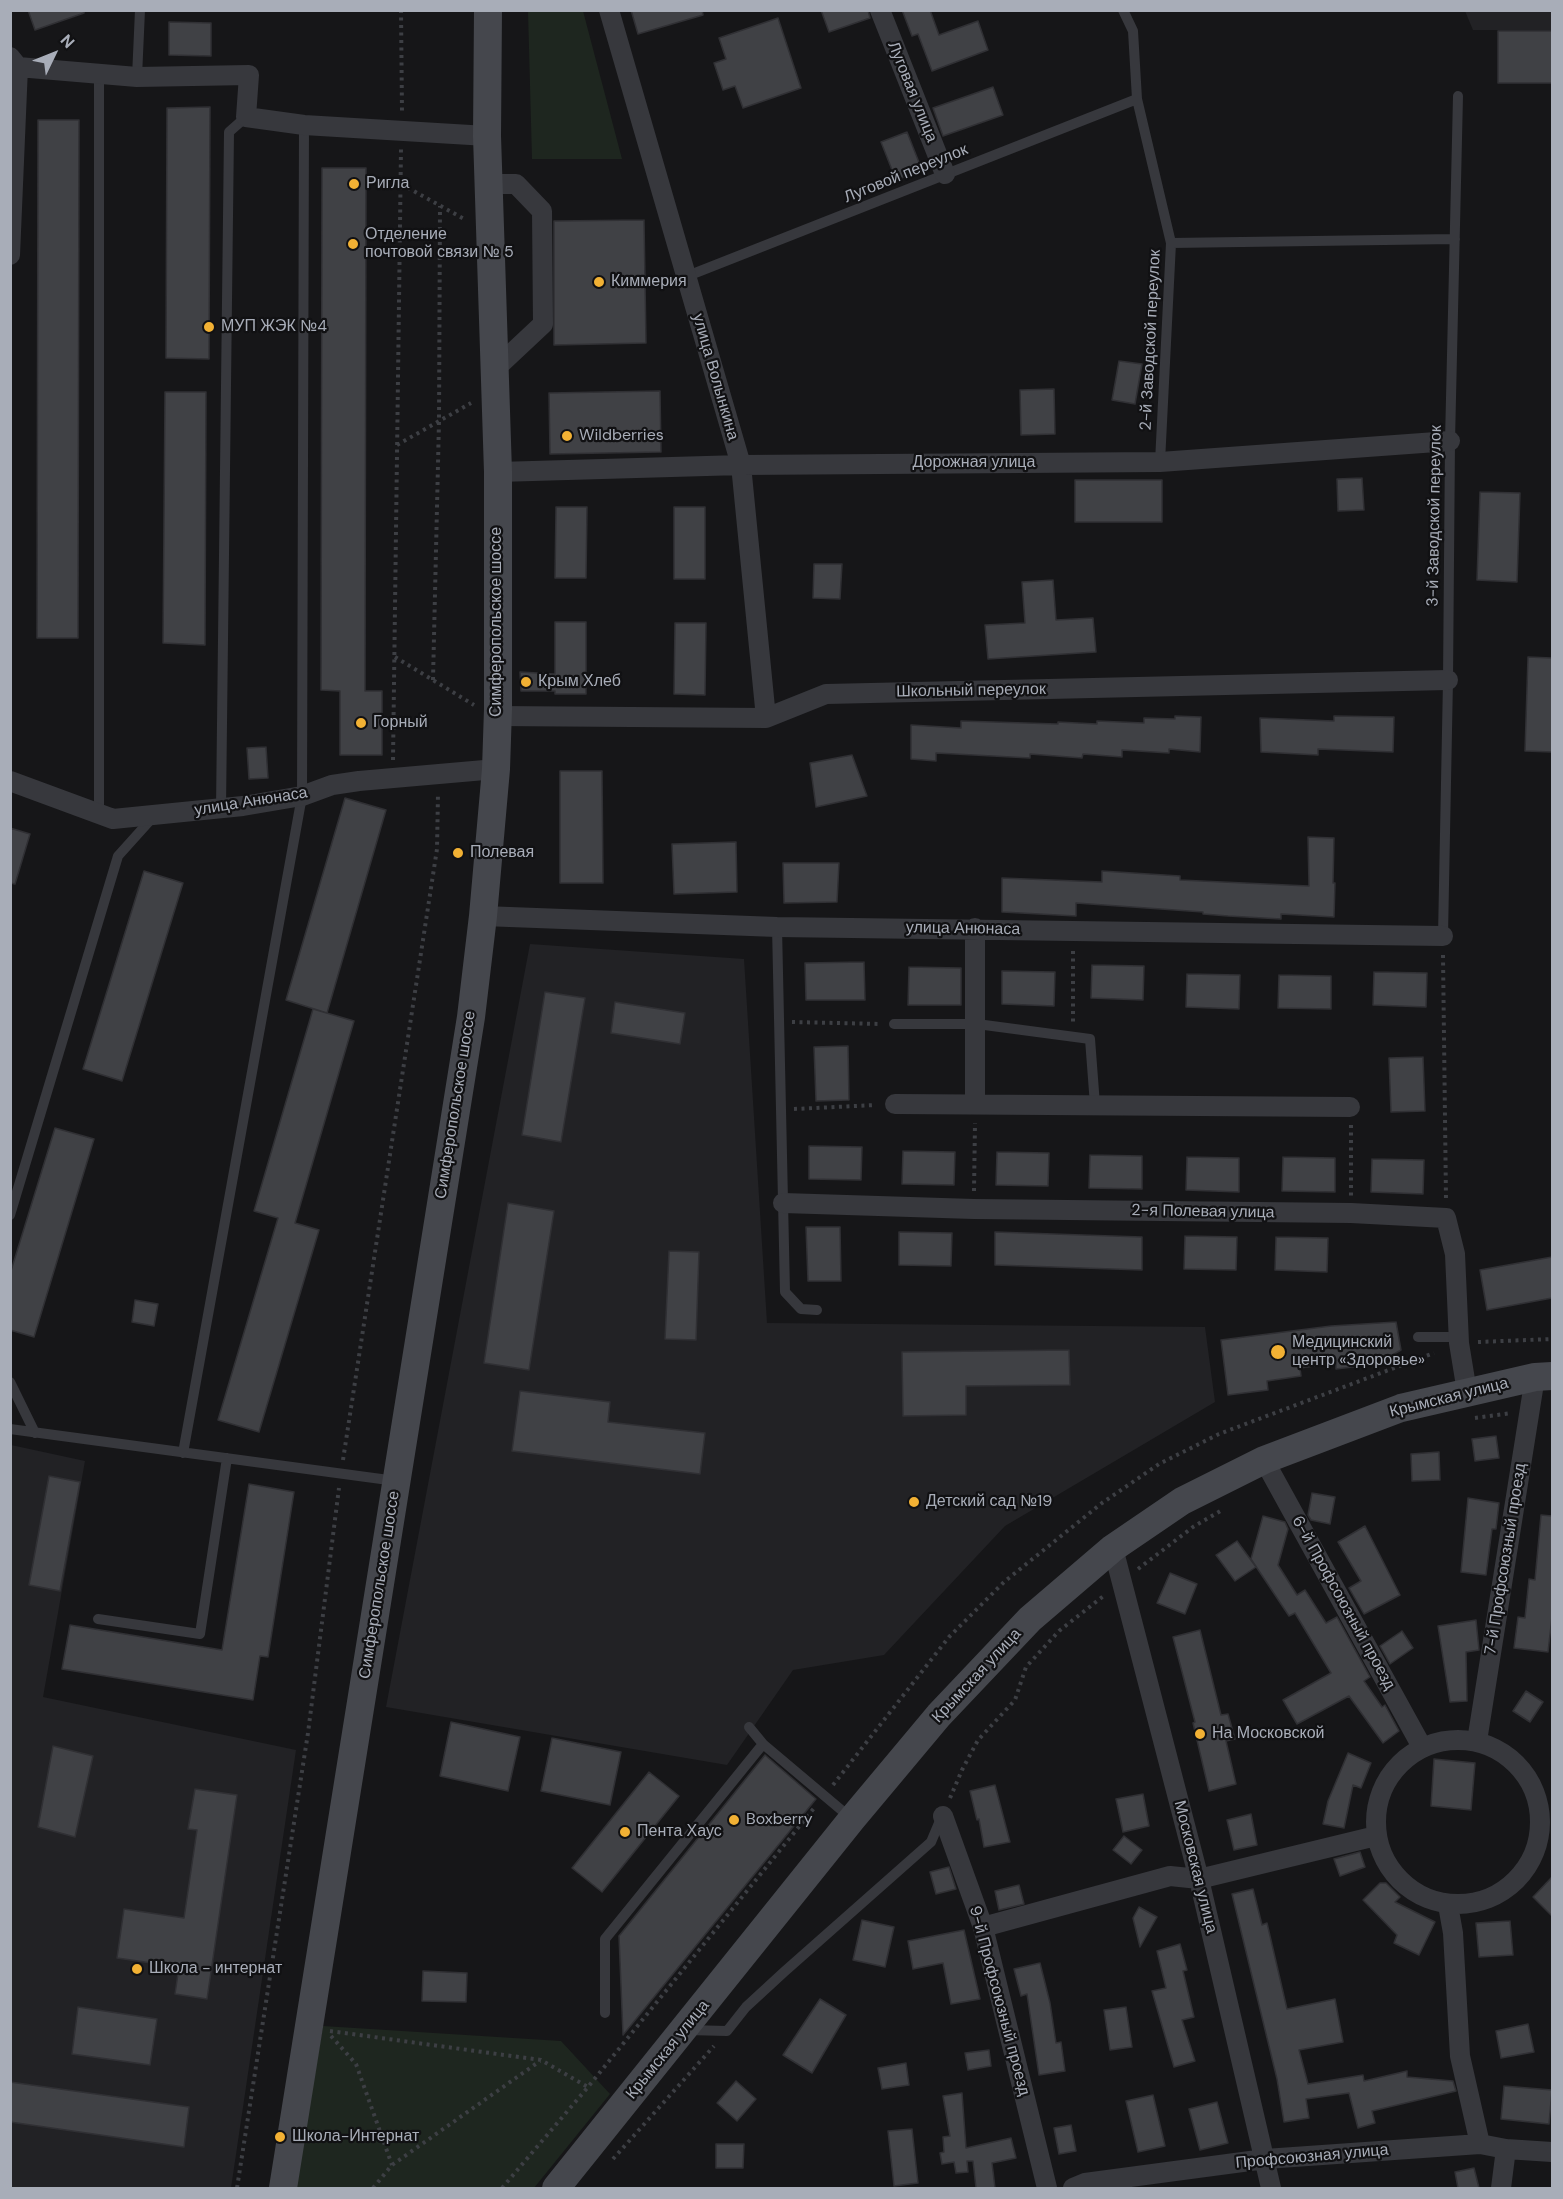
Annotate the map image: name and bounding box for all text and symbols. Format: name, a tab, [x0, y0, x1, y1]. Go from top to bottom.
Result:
north arrow	[24, 24, 84, 84]
text: N	[56, 30, 79, 53]
street label: Луговая улица	[883, 39, 941, 145]
street label: Луговой переулок	[841, 140, 971, 208]
place label: Ригла	[366, 174, 409, 194]
marker: Ригла	[347, 177, 361, 191]
place label: Отделение почтовой связи № 5	[365, 225, 514, 263]
marker: Отделение почтовой связи № 5	[346, 237, 360, 251]
street label: 2-й Заводской переулок	[1137, 249, 1165, 431]
place label: Киммерия	[611, 272, 687, 292]
marker: Киммерия	[592, 275, 606, 289]
street label: улица Волынкина	[688, 311, 742, 443]
place label: МУП ЖЭК №4	[221, 317, 327, 337]
marker: МУП ЖЭК №4	[202, 320, 216, 334]
street label: 3-й Заводской переулок	[1424, 425, 1446, 607]
place label: Wildberries	[579, 426, 664, 446]
marker: Wildberries	[560, 429, 574, 443]
street label: Дорожная улица	[913, 453, 1035, 473]
street label: Симферопольское шоссе	[487, 527, 507, 717]
place label: Крым Хлеб	[538, 672, 621, 692]
marker: Крым Хлеб	[519, 675, 533, 689]
street label: Школьный переулок	[896, 680, 1046, 702]
place label: Горный	[373, 713, 428, 733]
marker: Горный	[354, 716, 368, 730]
street label: улица Анюнаса	[193, 784, 309, 820]
place label: Полевая	[470, 843, 534, 863]
marker: Полевая	[451, 846, 465, 860]
street label: улица Анюнаса	[906, 918, 1020, 940]
street label: Симферопольское шоссе	[432, 1010, 480, 1200]
street label: 2-я Полевая улица	[1131, 1201, 1275, 1223]
place label: Медицинский центр «Здоровье»	[1292, 1333, 1425, 1371]
marker: Медицинский центр «Здоровье»	[1269, 1343, 1287, 1361]
street label: Крымская улица	[1388, 1374, 1510, 1422]
street label: 7-й Профсоюзный проезд	[1481, 1462, 1531, 1656]
street label: Симферопольское шоссе	[356, 1490, 404, 1680]
place label: Детский сад №19	[926, 1492, 1052, 1512]
marker: Детский сад №19	[907, 1495, 921, 1509]
street label: 6-й Профсоюзный проезд	[1287, 1513, 1399, 1693]
street label: Крымская улица	[928, 1625, 1026, 1727]
place label: На Московской	[1212, 1724, 1325, 1744]
marker: На Московской	[1193, 1727, 1207, 1741]
street label: Московская улица	[1169, 1799, 1221, 1935]
place label: Boxberry	[746, 1810, 813, 1830]
marker: Boxberry	[727, 1813, 741, 1827]
place label: Пента Хаус	[637, 1822, 722, 1842]
marker: Пента Хаус	[618, 1825, 632, 1839]
street label: 9-й Профсоюзный проезд	[964, 1904, 1034, 2098]
place label: Школа - интернат	[149, 1959, 282, 1979]
marker: Школа - интернат	[130, 1962, 144, 1976]
street label: Крымская улица	[622, 1997, 714, 2103]
place label: Школа-Интернат	[292, 2127, 419, 2147]
marker: Школа-Интернат	[273, 2130, 287, 2144]
street label: Профсоюзная улица	[1235, 2141, 1389, 2173]

